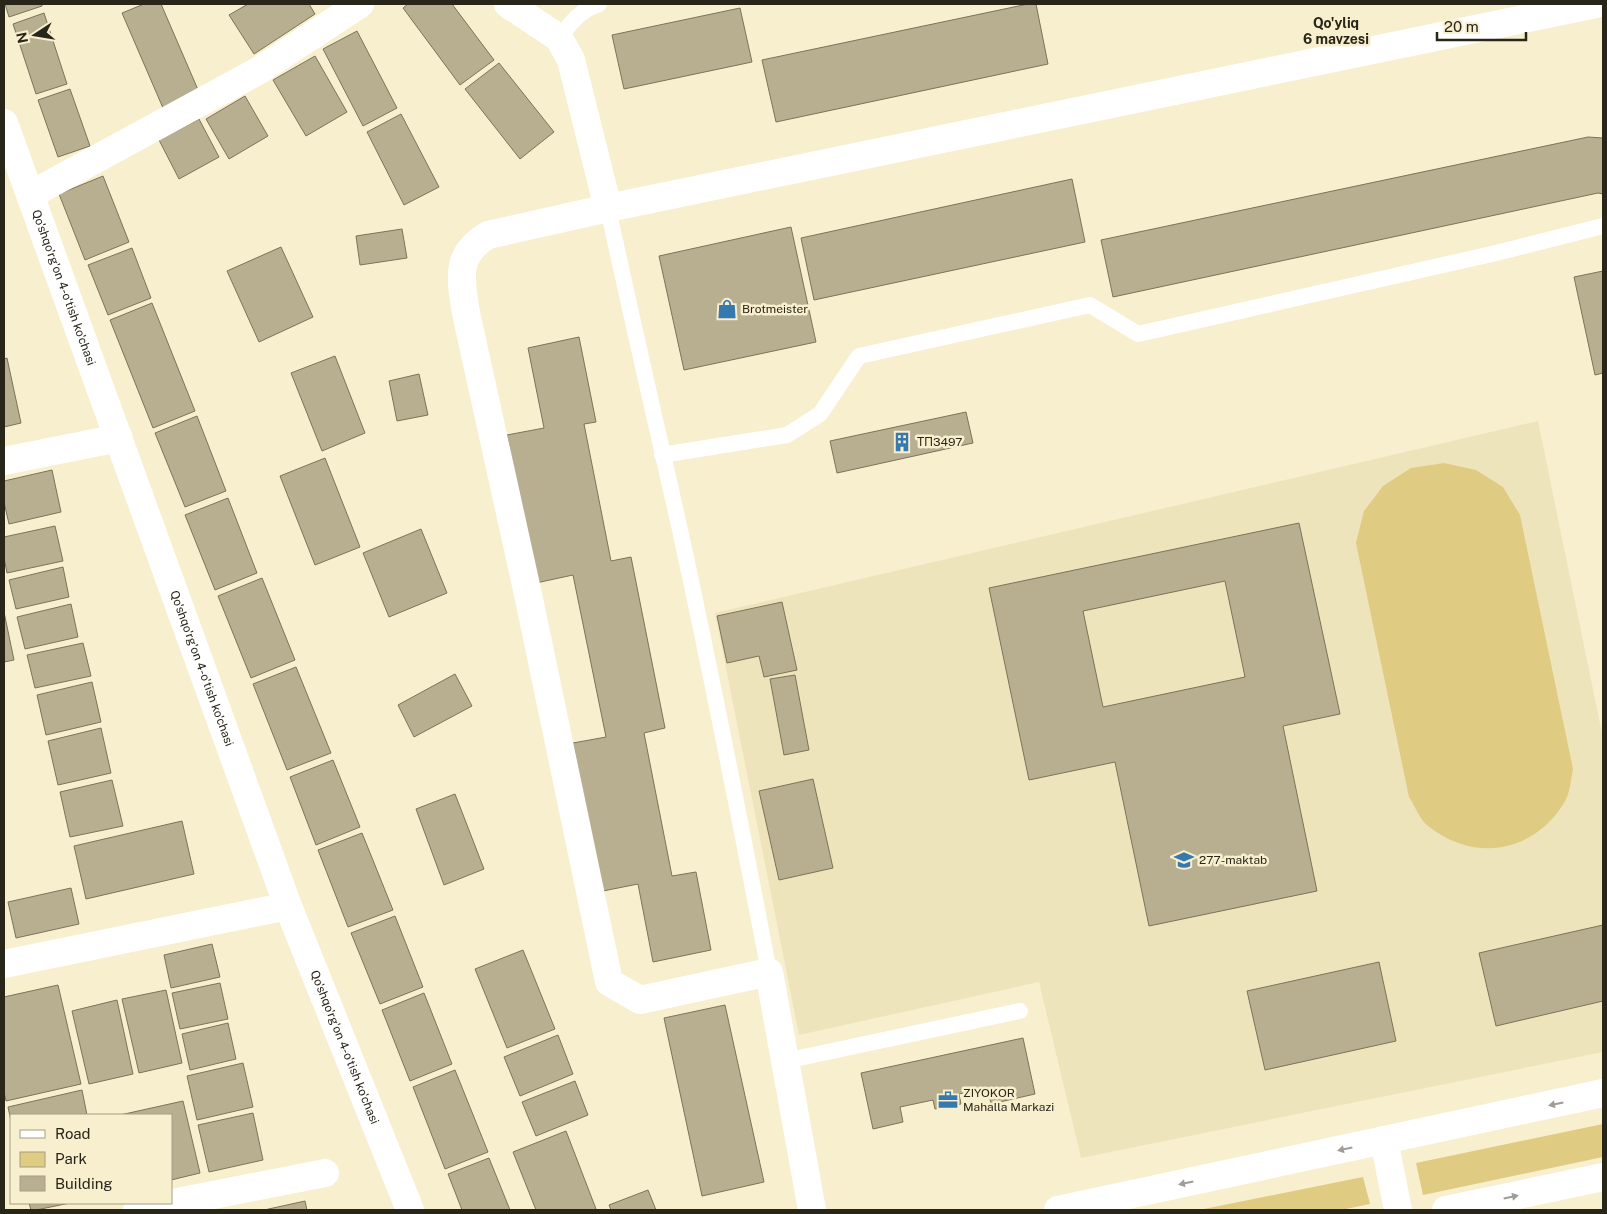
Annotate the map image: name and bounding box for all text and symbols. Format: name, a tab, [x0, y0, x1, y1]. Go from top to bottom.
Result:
north arrow	[10, 10, 60, 60]
scale bar	[1437, 10, 1526, 42]
district label: Qo'yliq 6 mavzesi	[1303, 15, 1369, 47]
text: 20 m	[1444, 18, 1479, 35]
text: N	[13, 31, 31, 45]
street label: Qo'shqo'rg'on 4-o'tish ko'chasi	[29, 208, 98, 367]
shop icon: Brotmeister	[716, 298, 738, 320]
place label: Brotmeister	[742, 302, 808, 316]
building icon: ТП3497	[891, 431, 913, 453]
place label: ТП3497	[917, 435, 963, 449]
street label: Qo'shqo'rg'on 4-o'tish ko'chasi	[167, 588, 236, 748]
school or university icon: 277-maktab	[1173, 849, 1195, 871]
place label: 277-maktab	[1199, 853, 1267, 867]
street label: Qo'shqo'rg'on 4-o'tish ko'chasi	[307, 968, 382, 1126]
place label: ZIYOKOR Mahalla Markazi	[963, 1086, 1054, 1114]
office icon: ZIYOKOR Mahalla Markazi	[937, 1089, 959, 1111]
one-way arrow	[1547, 1100, 1563, 1108]
legend	[10, 1114, 172, 1204]
text: Road	[55, 1125, 91, 1142]
one-way arrow	[1337, 1145, 1353, 1153]
text: Park	[55, 1150, 87, 1167]
text: Building	[55, 1175, 113, 1192]
one-way arrow	[1179, 1179, 1194, 1187]
one-way arrow	[1503, 1193, 1518, 1201]

